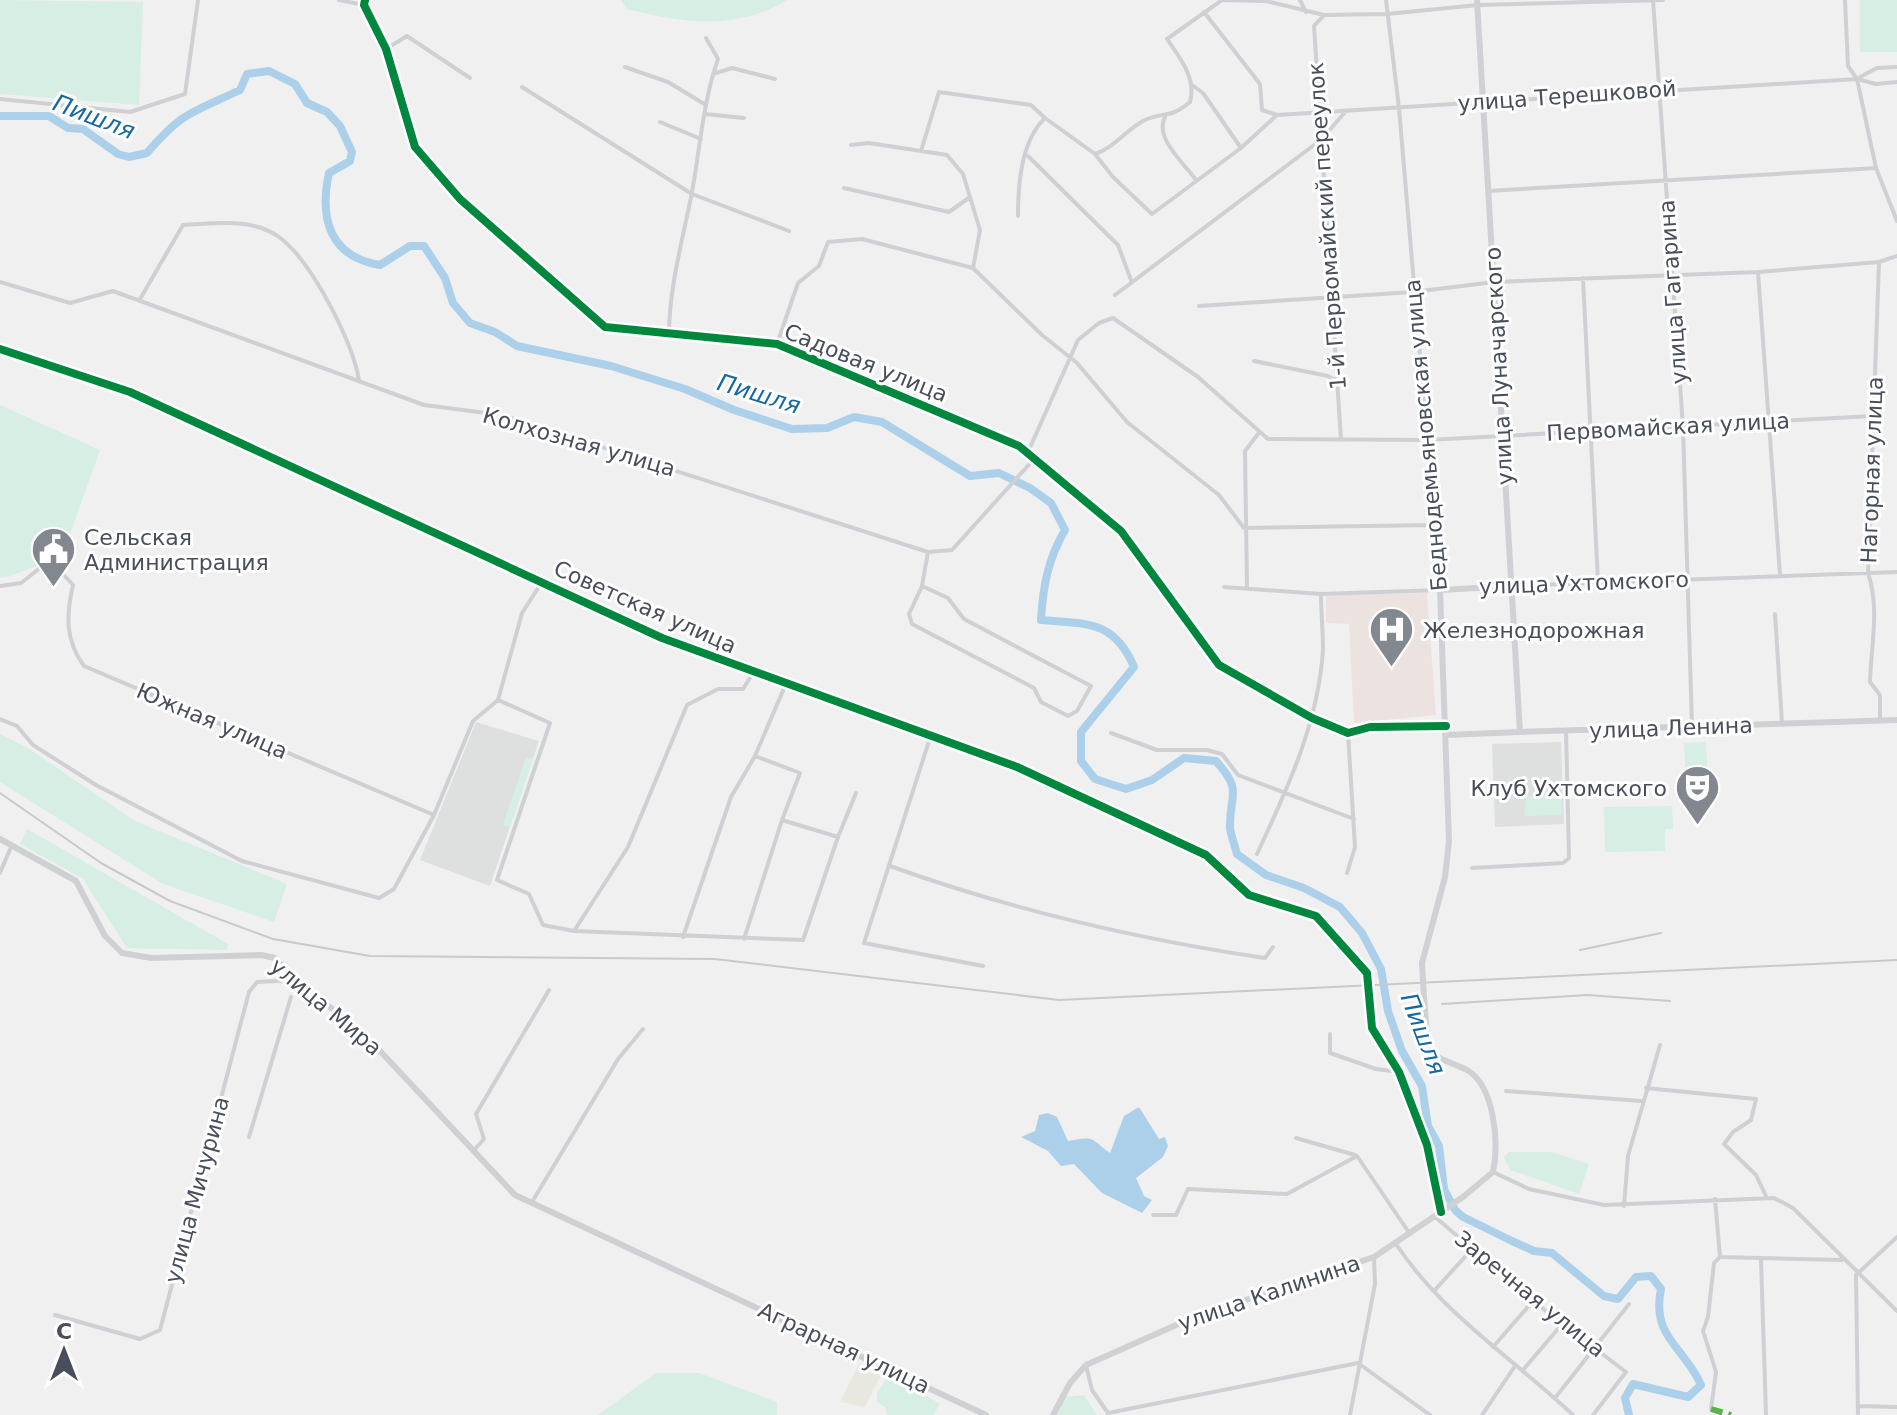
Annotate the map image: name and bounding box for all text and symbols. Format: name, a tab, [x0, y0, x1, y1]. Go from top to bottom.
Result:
street label: 1-й Первомайский переулок	[1303, 61, 1351, 391]
street label: улица Терешковой	[1457, 76, 1677, 116]
water label: Пишля	[49, 89, 139, 145]
street label: улица Гагарина	[1654, 199, 1692, 385]
street label: улица Луначарского	[1480, 246, 1518, 486]
street label: Беднодемьяновская улица	[1400, 278, 1452, 592]
street label: Садовая улица	[781, 319, 951, 407]
water label: Пишля	[714, 368, 804, 420]
street label: Нагорная улица	[1856, 376, 1888, 564]
street label: Колхозная улица	[480, 403, 678, 481]
street label: Первомайская улица	[1546, 408, 1790, 446]
place label: Сельская Администрация	[84, 525, 269, 575]
public building icon: Сельская Администрация	[29, 526, 77, 589]
street label: Советская улица	[550, 556, 740, 658]
street label: улица Ухтомского	[1479, 567, 1689, 599]
hospital icon: Железнодорожная	[1368, 606, 1416, 669]
place label: Железнодорожная	[1423, 618, 1644, 643]
street label: Южная улица	[133, 678, 291, 764]
street label: улица Ленина	[1589, 713, 1753, 743]
theatre icon: Клуб Ухтомского	[1674, 764, 1722, 827]
place label: Клуб Ухтомского	[1471, 776, 1667, 801]
street label: улица Мира	[265, 953, 387, 1061]
water label: Пишля	[1395, 989, 1451, 1079]
street label: улица Мичурина	[160, 1094, 234, 1286]
street label: Заречная улица	[1450, 1226, 1610, 1362]
street label: улица Калинина	[1175, 1250, 1363, 1336]
street label: Аграрная улица	[754, 1297, 934, 1399]
north arrow	[24, 1311, 104, 1391]
text: С	[56, 1319, 72, 1344]

